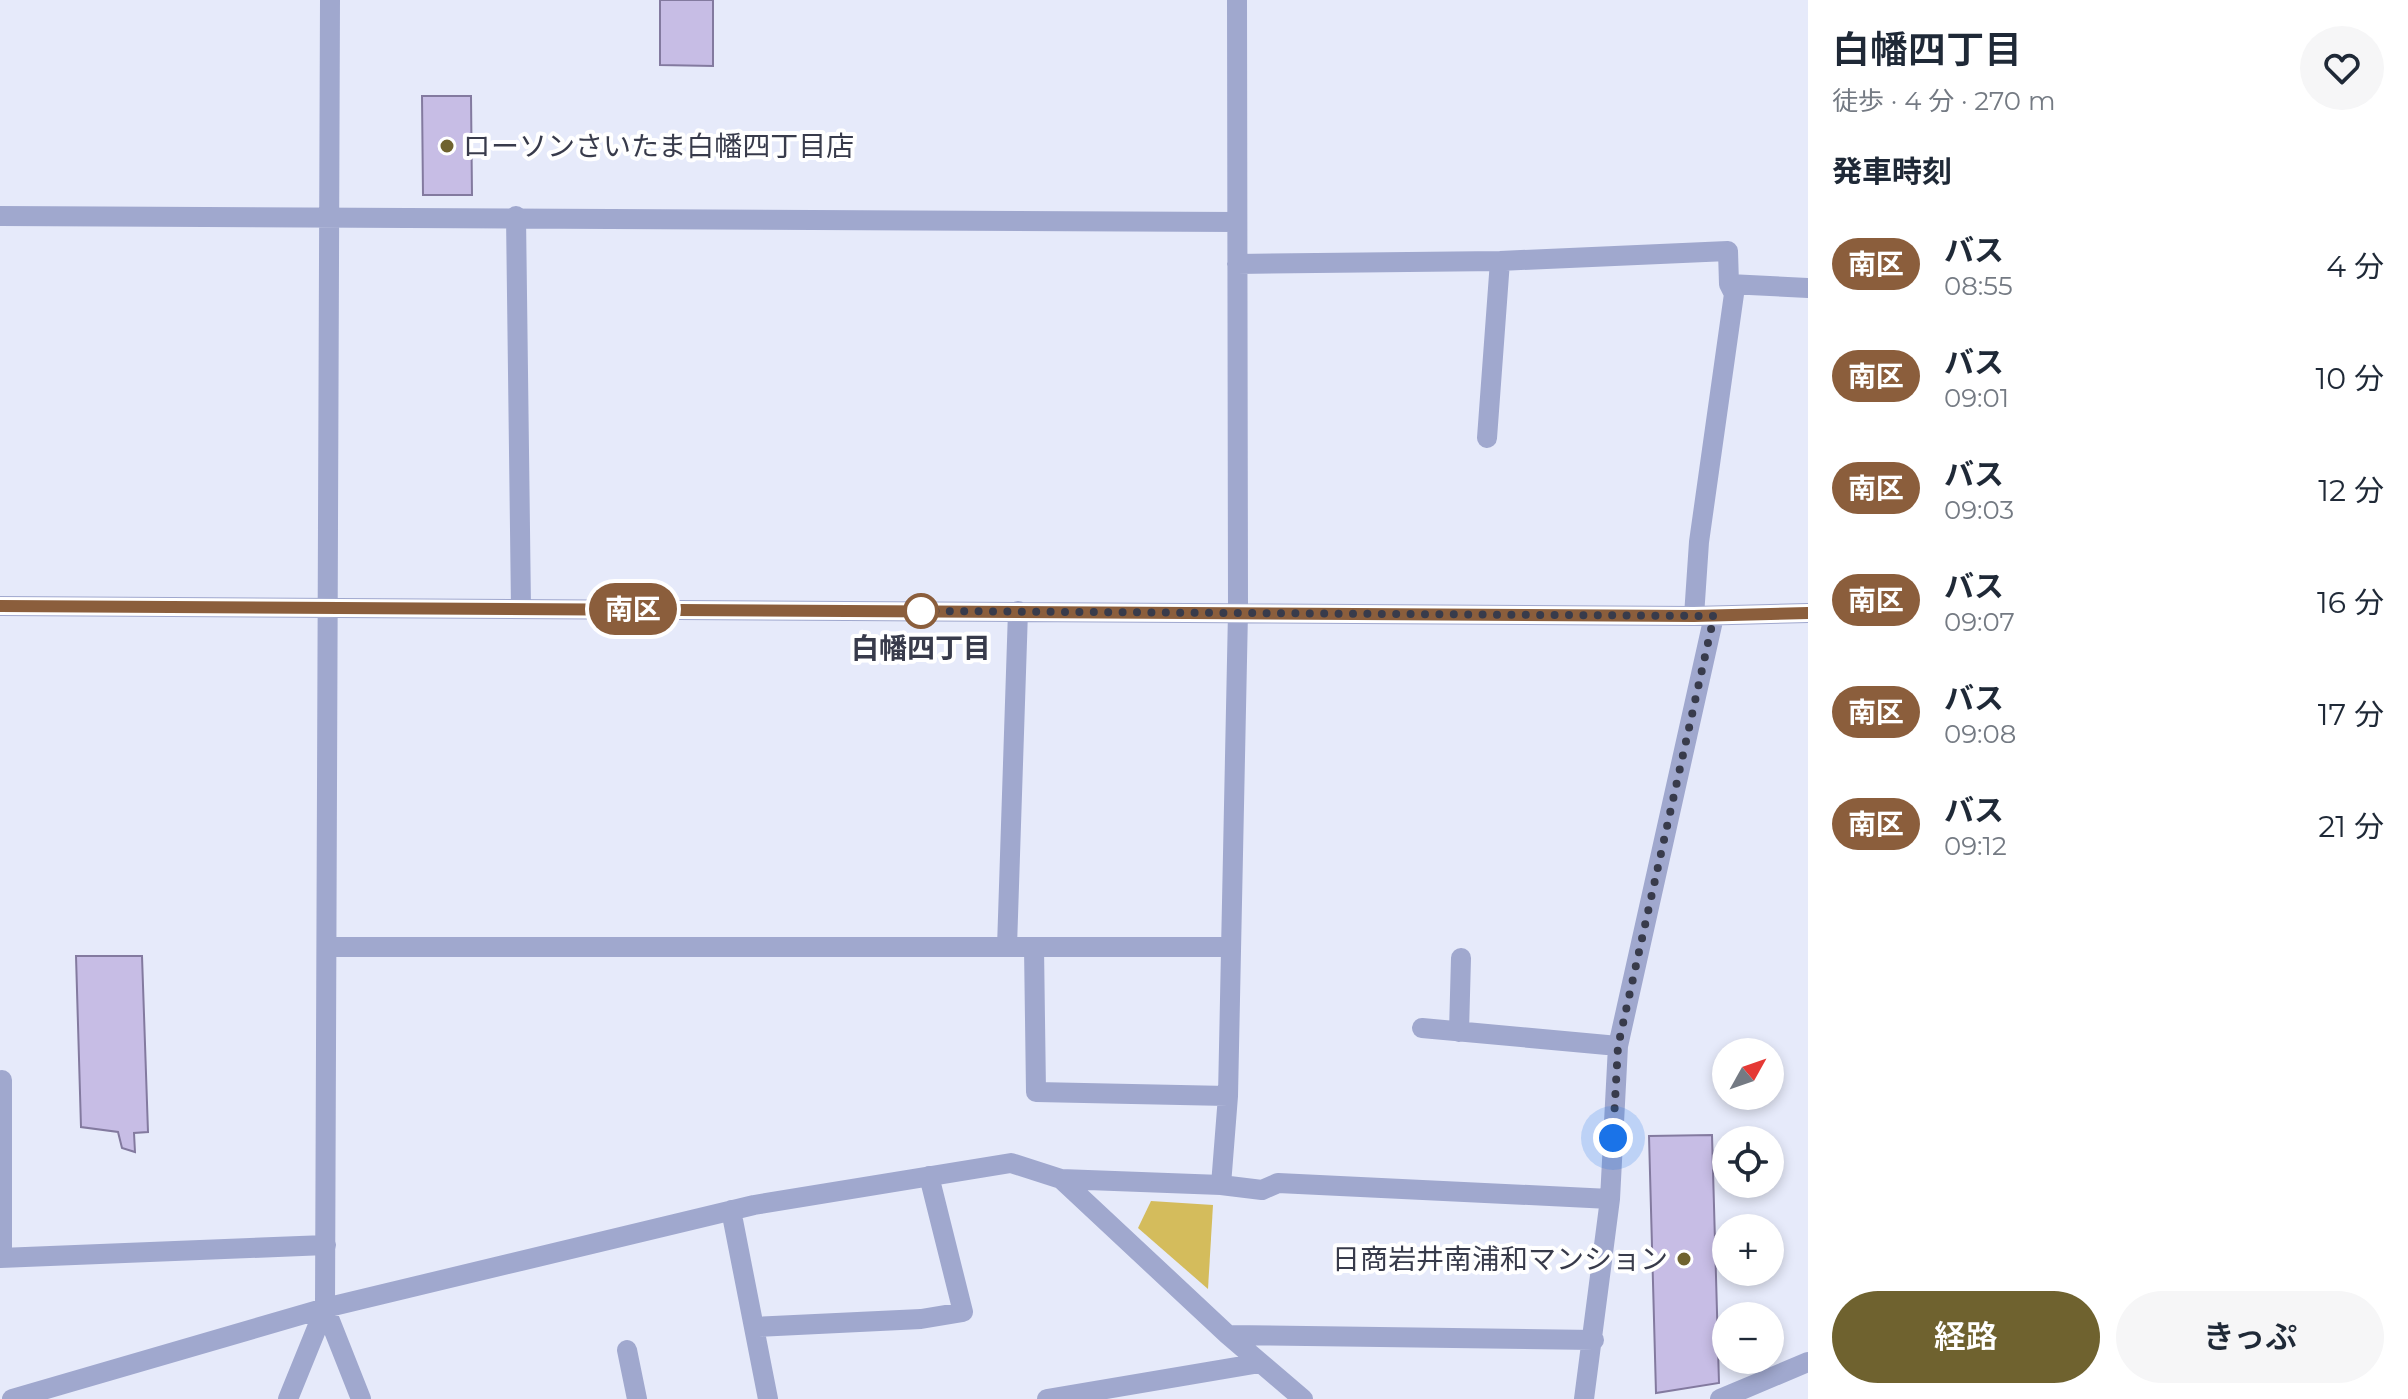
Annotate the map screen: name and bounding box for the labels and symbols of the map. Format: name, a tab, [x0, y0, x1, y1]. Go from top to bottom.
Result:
place label: ローソンさいたま白幡四丁目店	[463, 129, 854, 163]
marker: ローソンさいたま白幡四丁目店	[438, 137, 456, 155]
line badge: 南区	[597, 583, 669, 635]
marker: 白幡四丁目	[904, 594, 938, 628]
place label: 白幡四丁目	[851, 631, 991, 665]
north arrow	[1712, 1038, 1784, 1110]
your location	[1593, 1118, 1633, 1158]
place label: 日商岩井南浦和マンション	[1332, 1242, 1668, 1276]
marker: 日商岩井南浦和マンション	[1675, 1250, 1693, 1268]

